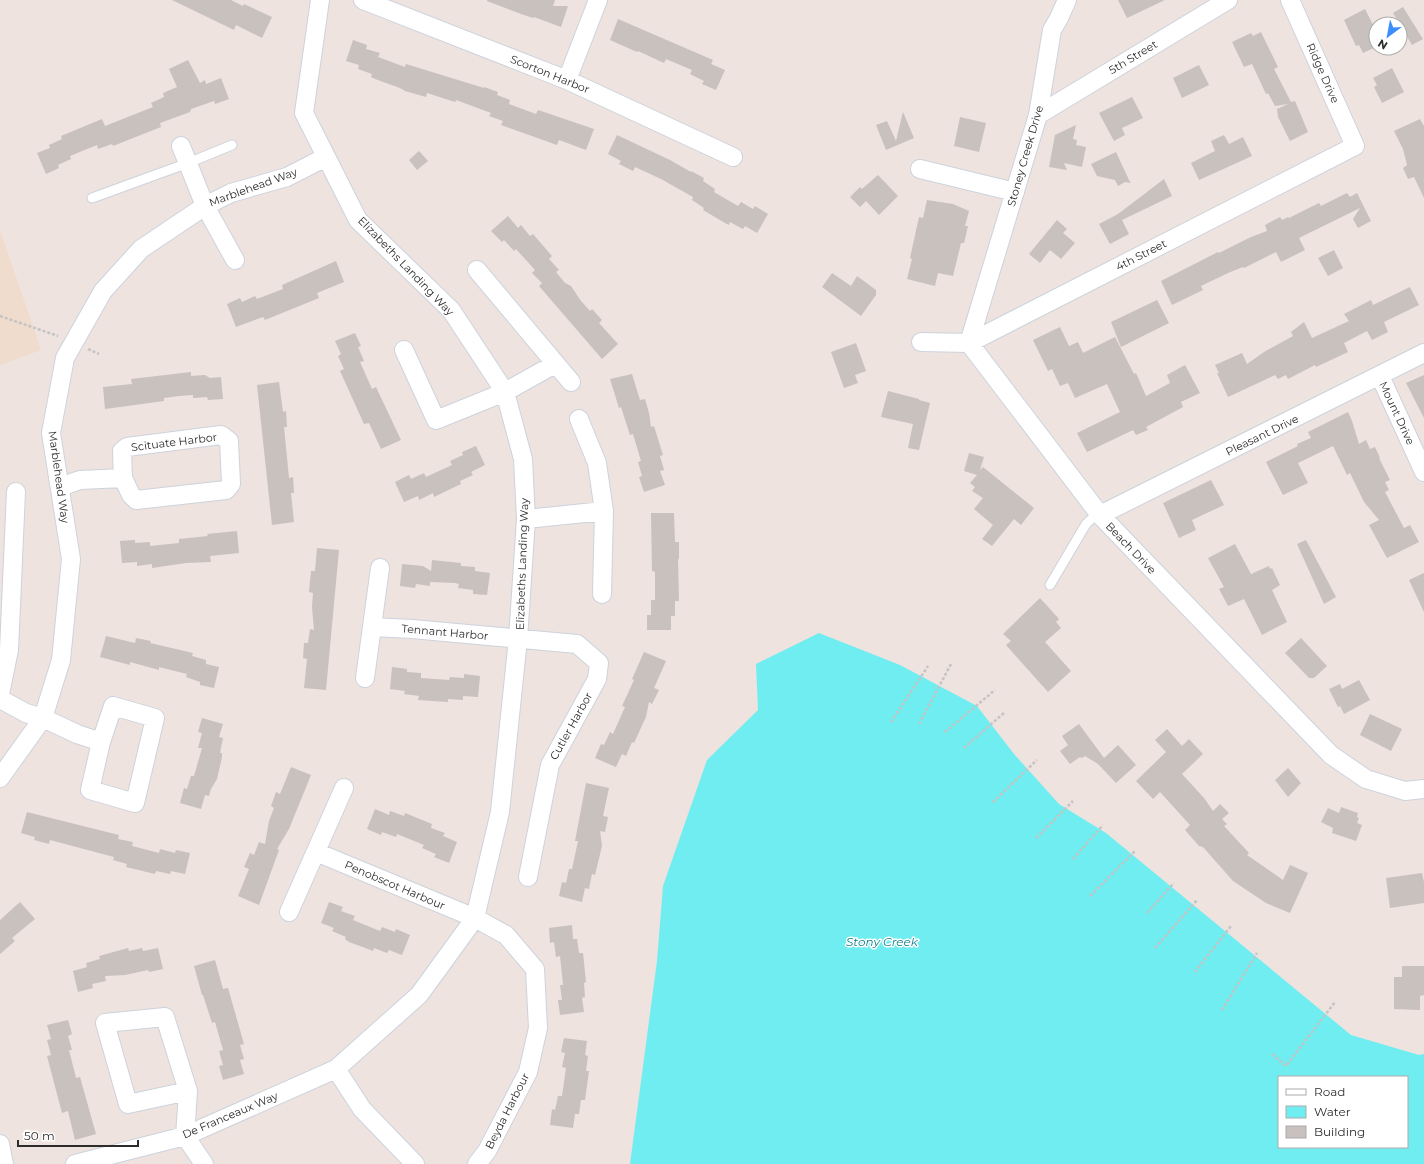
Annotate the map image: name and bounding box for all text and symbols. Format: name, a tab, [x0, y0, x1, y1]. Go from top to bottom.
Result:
north arrow	[1368, 16, 1408, 56]
text: N	[1375, 36, 1390, 53]
street label: 5th Street	[1106, 37, 1160, 77]
street label: Ridge Drive	[1304, 41, 1343, 106]
street label: Scorton Harbor	[508, 52, 592, 96]
street label: Stoney Creek Drive	[1004, 104, 1046, 208]
street label: Marblehead Way	[207, 165, 299, 209]
street label: Elizabeths Landing Way	[355, 214, 457, 318]
street label: 4th Street	[1113, 236, 1169, 274]
street label: Mount Drive	[1376, 379, 1418, 447]
street label: Pleasant Drive	[1223, 411, 1301, 459]
street label: Marblehead Way	[46, 430, 72, 524]
street label: Scituate Harbor	[130, 430, 218, 454]
street label: Elizabeths Landing Way	[513, 498, 531, 630]
street label: Beach Drive	[1103, 519, 1159, 577]
street label: Tennant Harbor	[401, 621, 489, 643]
street label: Cutler Harbor	[547, 690, 595, 762]
street label: Penobscot Harbour	[343, 857, 447, 913]
water label: Stony Creek	[846, 934, 919, 949]
street label: Beyda Harbour	[482, 1071, 532, 1151]
legend	[1278, 1076, 1408, 1148]
text: Road	[1314, 1084, 1345, 1099]
street label: De Franceaux Way	[180, 1089, 280, 1141]
text: Water	[1314, 1104, 1351, 1119]
scale bar	[18, 1122, 138, 1148]
text: Building	[1314, 1124, 1365, 1139]
text: 50 m	[24, 1128, 55, 1143]

